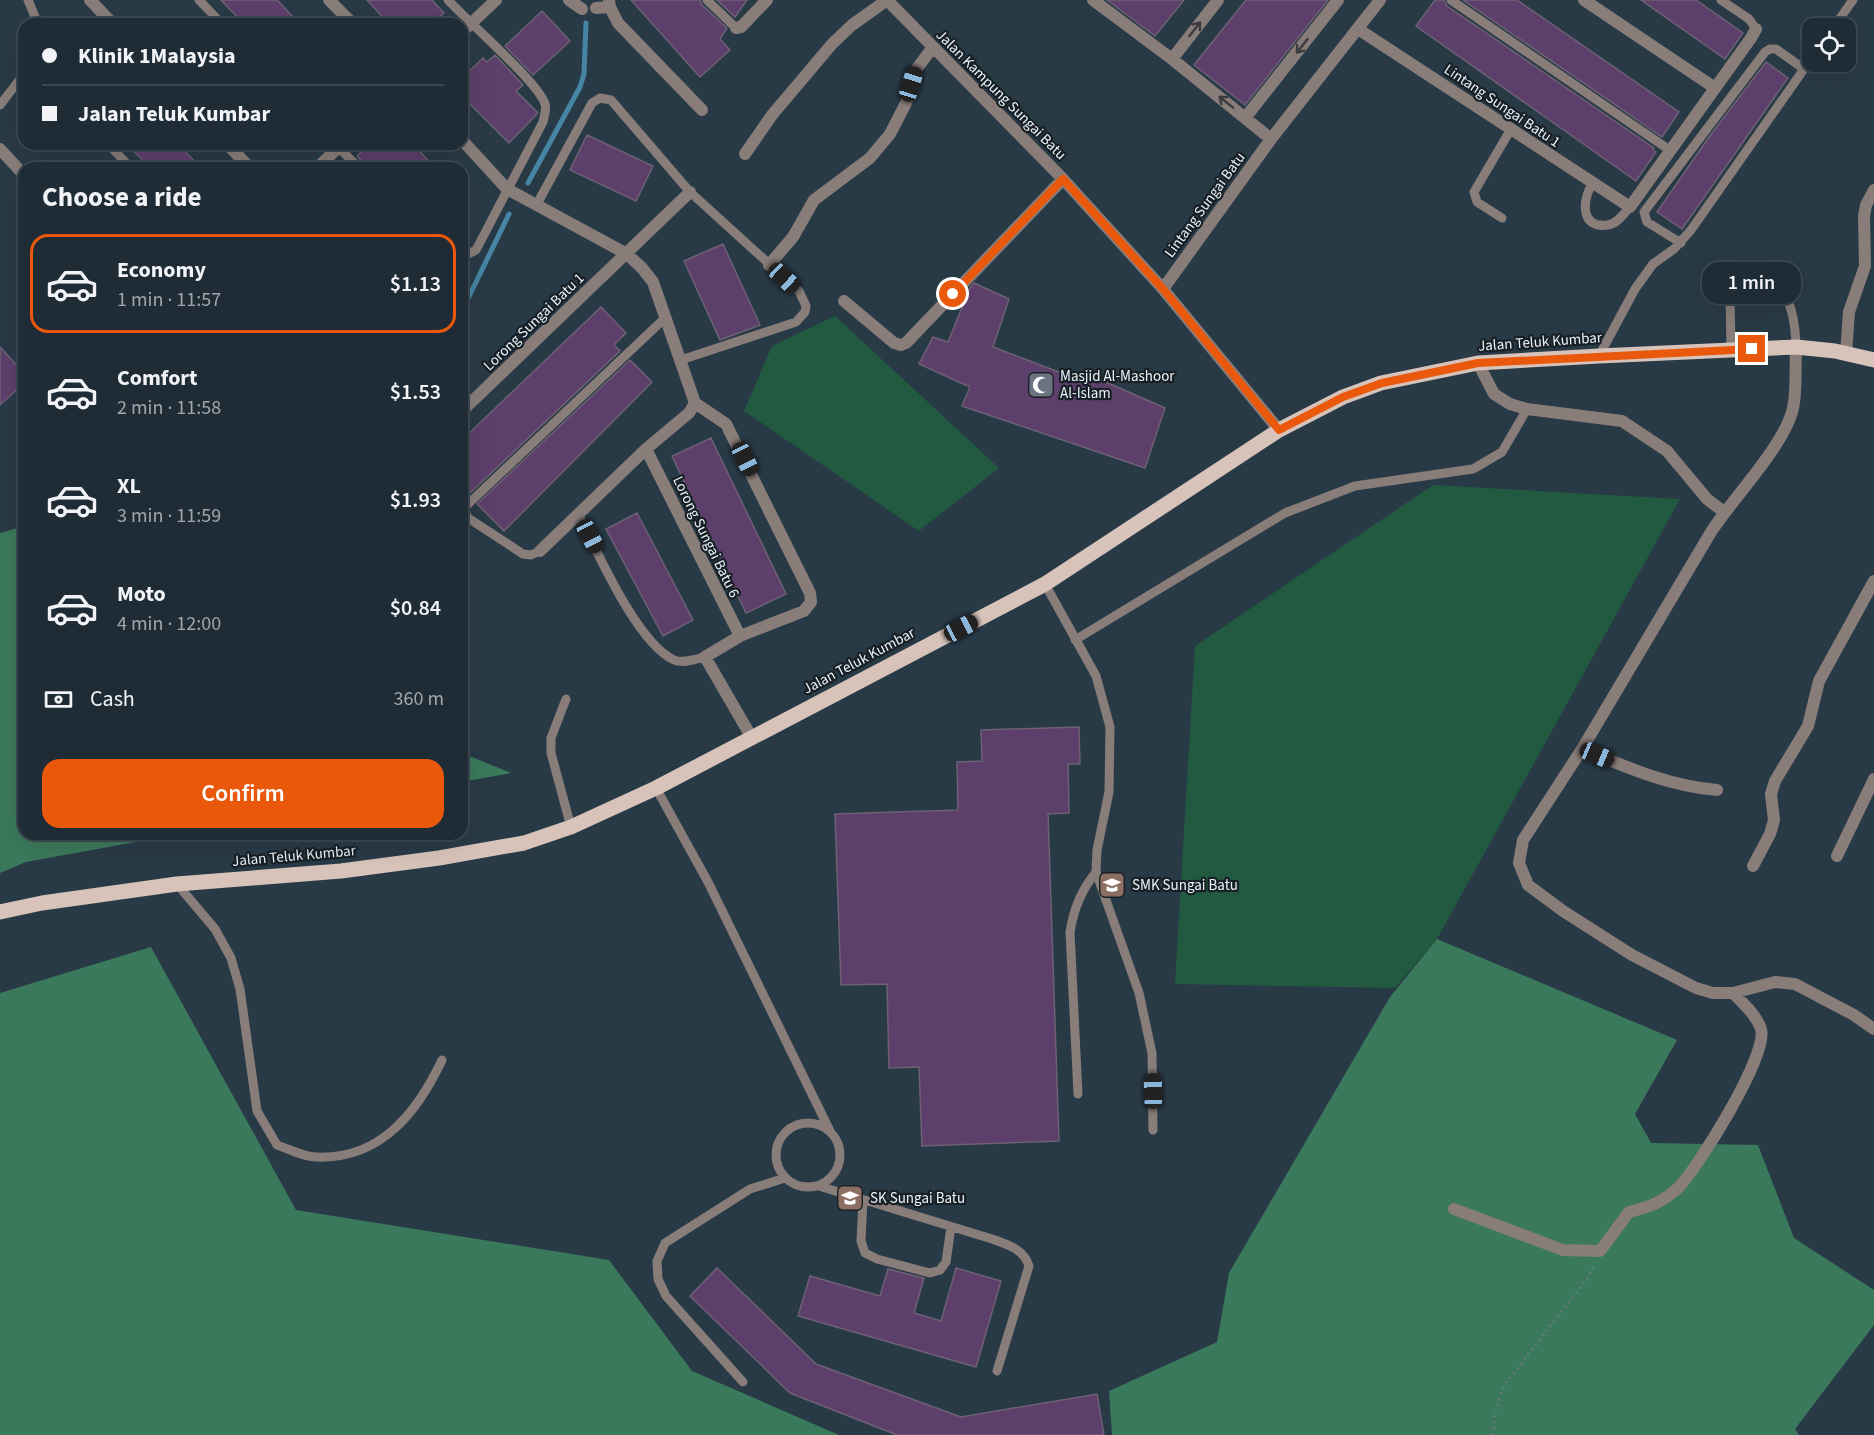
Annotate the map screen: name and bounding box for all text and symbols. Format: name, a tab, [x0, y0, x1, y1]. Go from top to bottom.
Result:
map controls	[1802, 18, 1856, 72]
button: locate	[1802, 18, 1856, 72]
one-way arrow	[1188, 22, 1201, 38]
street label: Jalan Kampung Sungai Batu	[931, 25, 1071, 165]
one-way arrow	[1295, 38, 1308, 54]
text: Klinik 1Malaysia	[78, 40, 236, 72]
street label: Lintang Sungai Batu 1	[1440, 59, 1564, 153]
car	[897, 64, 925, 104]
one-way arrow	[1218, 96, 1234, 109]
text: Jalan Teluk Kumbar	[78, 98, 270, 130]
street label: Lintang Sungai Batu	[1160, 148, 1250, 262]
text: Choose a ride	[42, 178, 202, 217]
text: Economy	[117, 254, 206, 286]
icon: car	[45, 257, 99, 311]
car	[765, 259, 803, 297]
callout: 1 min	[1702, 262, 1802, 304]
text: $1.13	[390, 268, 441, 300]
street label: Lorong Sungai Batu 1	[479, 268, 589, 376]
text: 1 min	[1728, 269, 1775, 297]
route start	[939, 280, 966, 307]
text: 1 min · 11:57	[117, 286, 221, 314]
street label: Jalan Teluk Kumbar	[1477, 327, 1603, 357]
route end	[1738, 335, 1765, 362]
text: Comfort	[117, 362, 198, 394]
icon: car	[45, 365, 99, 419]
place label: Masjid Al-Mashoor Al-Islam	[1060, 366, 1175, 404]
mosque icon: Masjid Al-Mashoor Al-Islam	[1026, 370, 1056, 400]
text: $1.53	[390, 376, 441, 408]
text: 2 min · 11:58	[117, 394, 221, 422]
car	[729, 439, 761, 479]
text: XL	[117, 470, 141, 502]
icon: car	[45, 473, 99, 527]
street label: Lorong Sungai Batu 6	[667, 473, 745, 601]
text: $1.93	[390, 484, 441, 516]
text: 3 min · 11:59	[117, 502, 221, 530]
car	[574, 516, 606, 556]
text: Moto	[117, 578, 166, 610]
icon: car	[45, 581, 99, 635]
text: $0.84	[390, 592, 441, 624]
text: 4 min · 12:00	[117, 610, 221, 638]
car	[941, 612, 981, 644]
street label: Jalan Teluk Kumbar	[799, 622, 919, 699]
icon: cash	[42, 683, 75, 716]
text: Cash	[90, 683, 135, 715]
text: 360 m	[394, 685, 444, 713]
car	[1577, 740, 1617, 770]
button: Confirm	[42, 759, 444, 828]
street label: Jalan Teluk Kumbar	[231, 840, 358, 872]
school or university icon: SMK Sungai Batu	[1097, 870, 1127, 900]
place label: SMK Sungai Batu	[1132, 875, 1238, 896]
car	[1144, 1073, 1162, 1109]
school or university icon: SK Sungai Batu	[835, 1183, 865, 1213]
place label: SK Sungai Batu	[870, 1188, 965, 1209]

